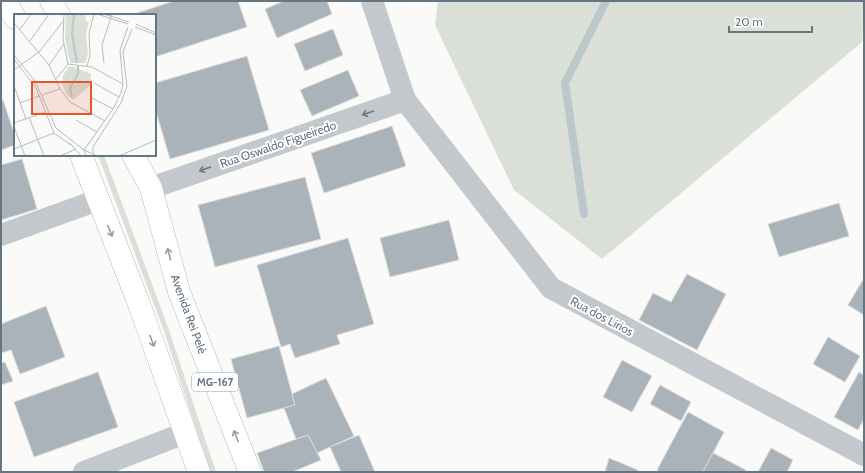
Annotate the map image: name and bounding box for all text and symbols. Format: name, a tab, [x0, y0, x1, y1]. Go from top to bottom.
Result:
scale bar	[729, 8, 812, 34]
inset map	[14, 14, 156, 156]
text: 20 m	[735, 14, 763, 29]
one-way arrow	[362, 110, 375, 117]
street label: Rua Oswaldo Figueiredo	[218, 117, 338, 171]
one-way arrow	[199, 166, 212, 173]
one-way arrow	[107, 224, 114, 236]
one-way arrow	[165, 248, 172, 261]
street label: Avenida Rei Pelé	[168, 272, 210, 356]
street label: Rua dos Lirios	[568, 293, 636, 339]
one-way arrow	[149, 334, 157, 346]
road number: MG-167	[192, 373, 238, 391]
one-way arrow	[231, 430, 239, 442]

